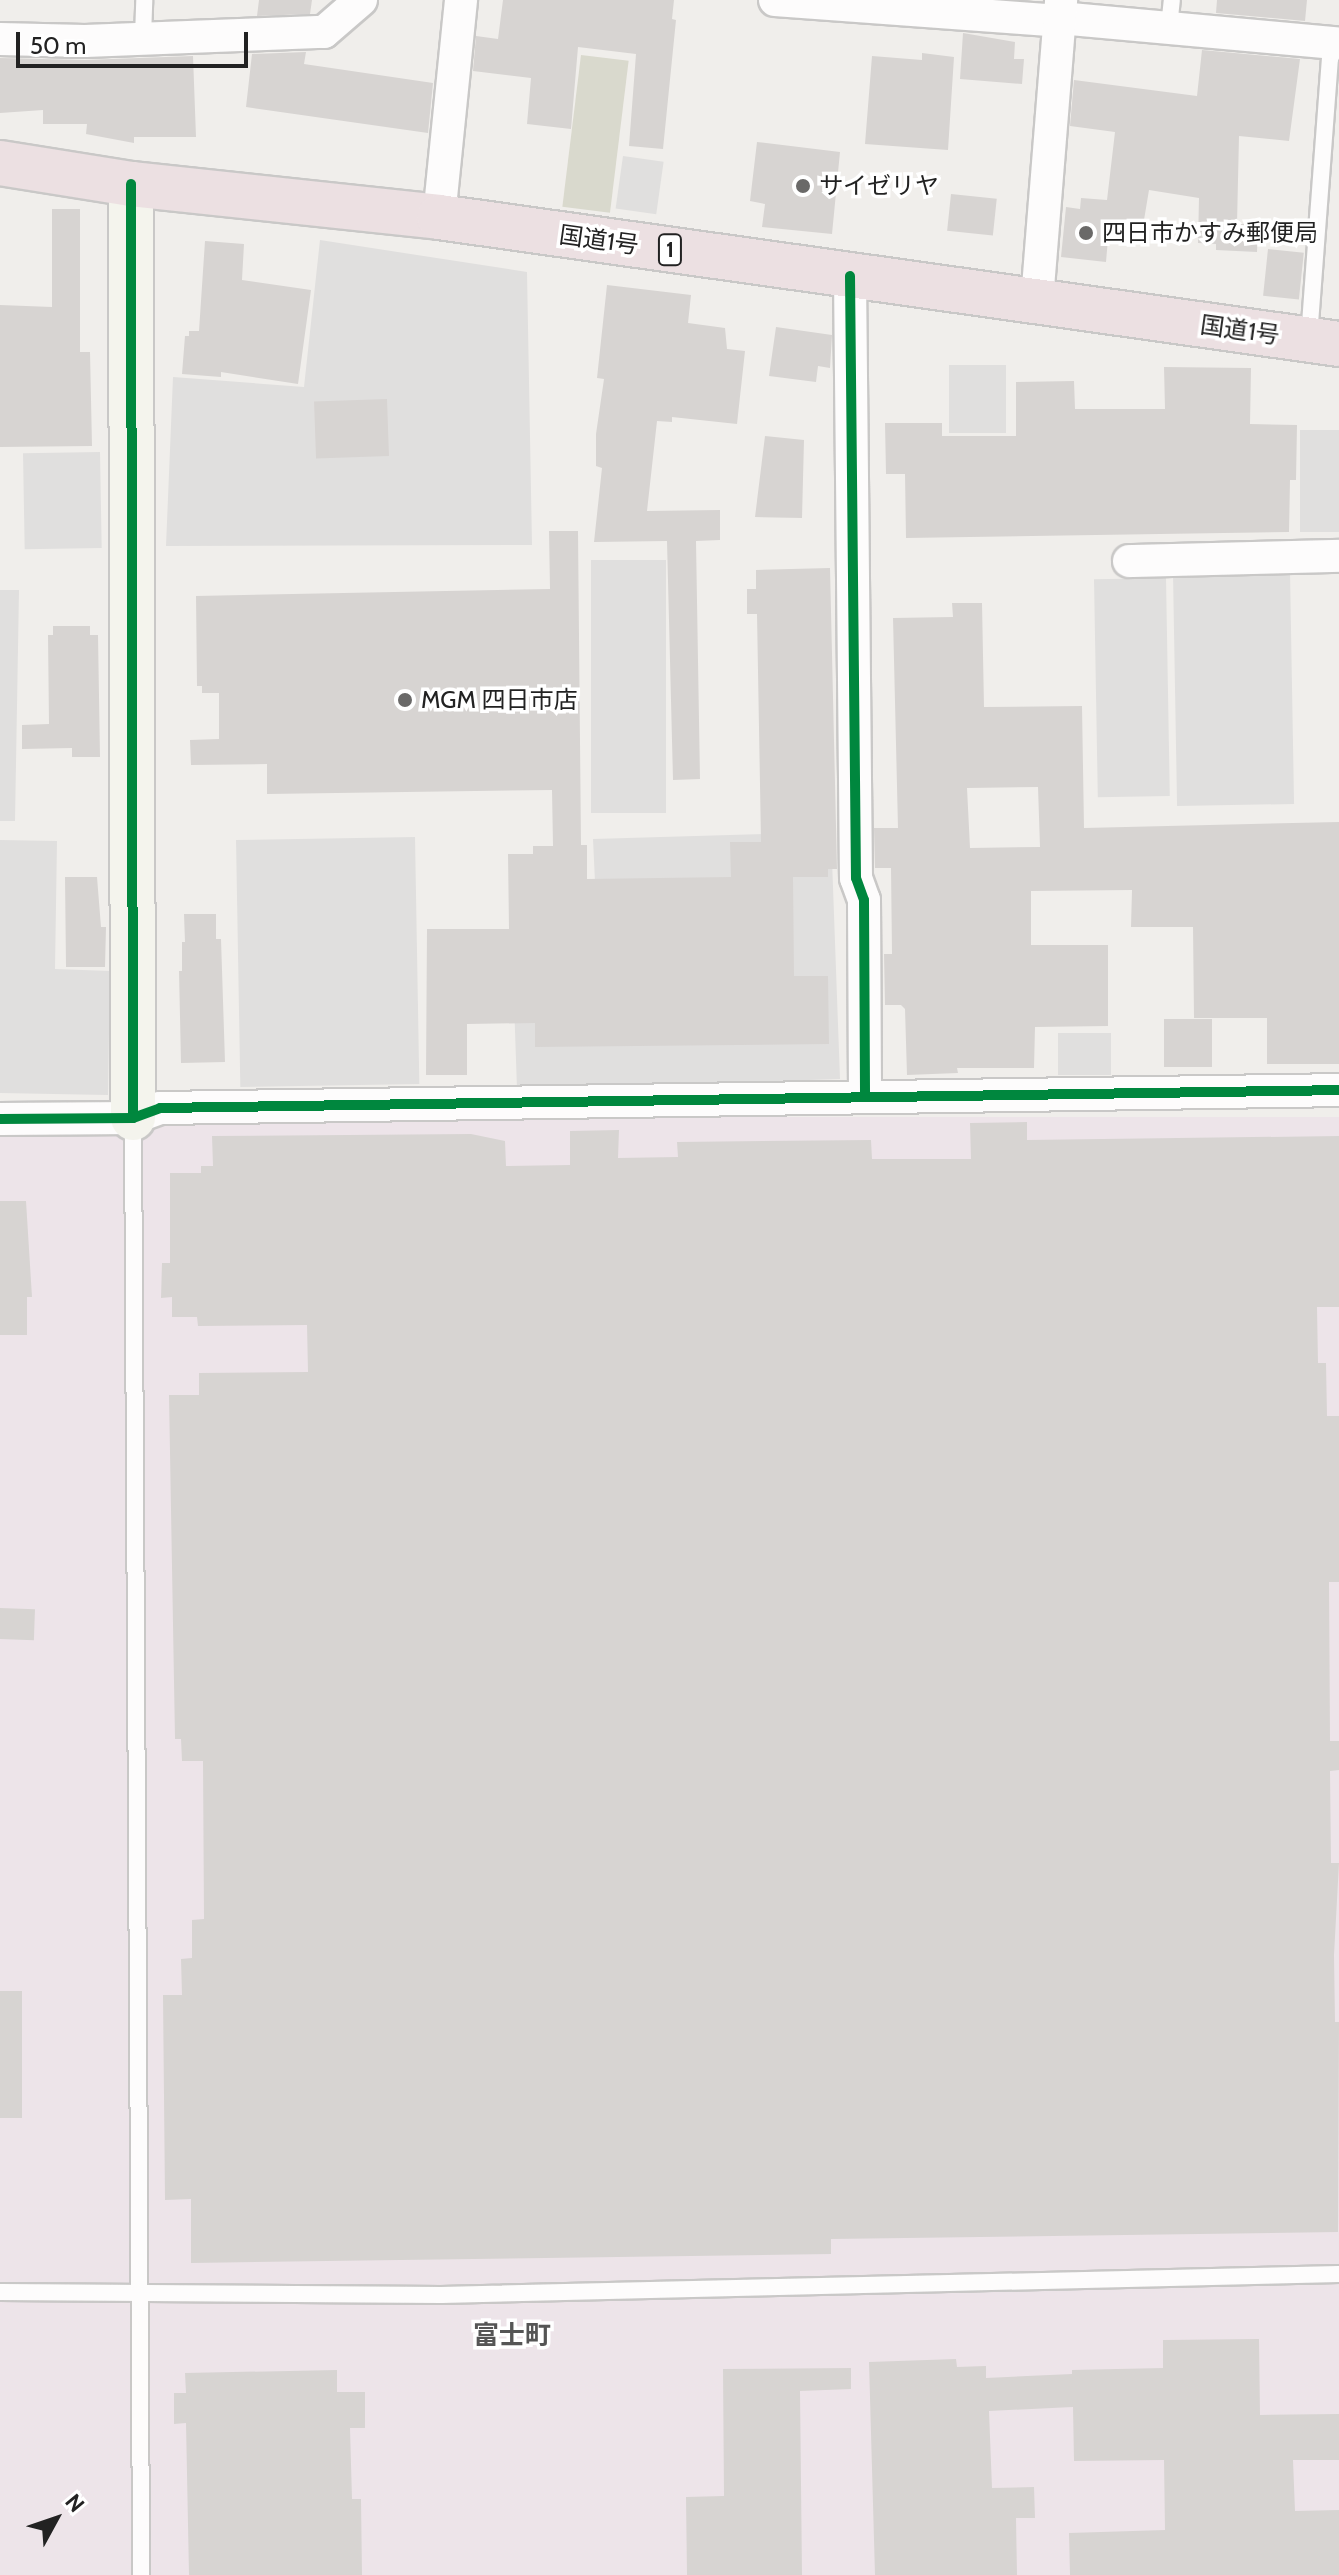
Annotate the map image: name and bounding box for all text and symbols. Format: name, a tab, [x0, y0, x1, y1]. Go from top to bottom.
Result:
scale bar	[20, 16, 252, 66]
text: 50 m	[30, 31, 86, 60]
place label: サイゼリヤ	[819, 172, 939, 200]
marker: サイゼリヤ	[794, 177, 812, 195]
place label: 四日市かすみ郵便局	[1102, 219, 1318, 247]
street label: 国道1号	[557, 220, 641, 260]
marker: 四日市かすみ郵便局	[1077, 224, 1095, 242]
road number: 1	[656, 232, 684, 268]
street label: 国道1号	[1198, 310, 1282, 350]
place label: MGM 四日市店	[421, 686, 577, 714]
marker: MGM 四日市店	[396, 691, 414, 709]
district label: 富士町	[473, 2320, 551, 2352]
north arrow	[16, 2479, 96, 2559]
text: N	[59, 2489, 90, 2518]

